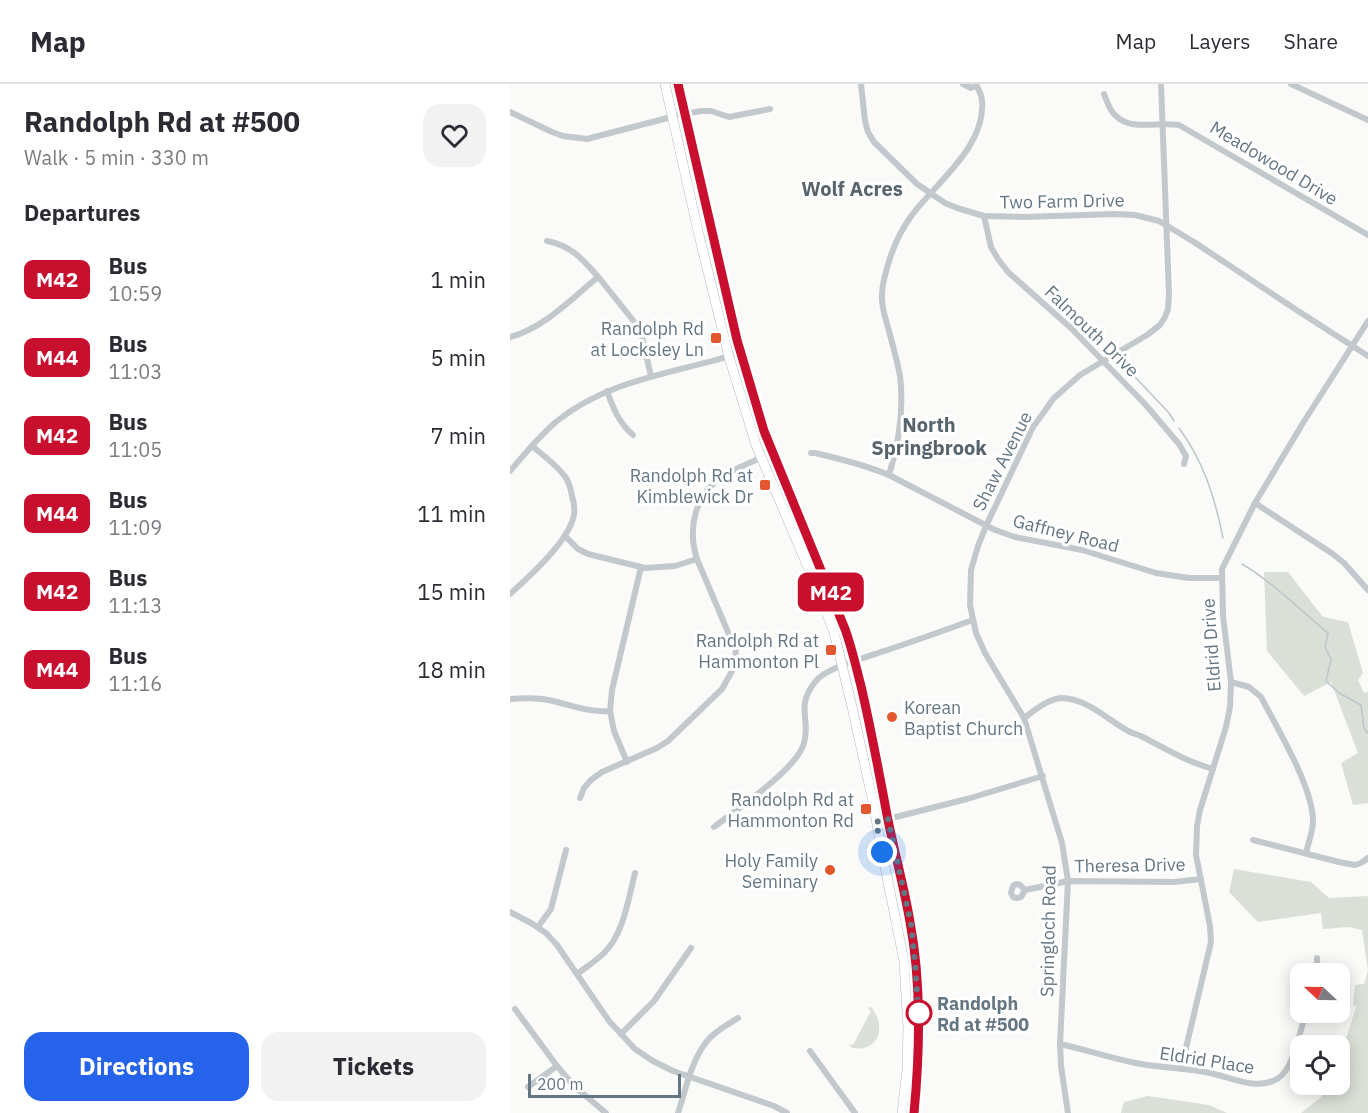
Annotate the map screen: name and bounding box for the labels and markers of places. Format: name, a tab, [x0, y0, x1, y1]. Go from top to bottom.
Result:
place label: Randolph Rd at Locksley Ln	[591, 317, 704, 361]
marker: Randolph Rd at Locksley Ln	[709, 331, 723, 345]
place label: Randolph Rd at Kimblewick Dr	[630, 464, 753, 508]
marker: Randolph Rd at Kimblewick Dr	[758, 478, 772, 492]
place label: Randolph Rd at Hammonton Pl	[696, 629, 819, 673]
marker: Randolph Rd at Hammonton Pl	[824, 643, 838, 657]
place label: Korean Baptist Church	[904, 696, 1023, 740]
marker: Korean Baptist Church	[885, 710, 899, 724]
place label: Randolph Rd at Hammonton Rd	[727, 788, 854, 832]
marker: Randolph Rd at Hammonton Rd	[859, 802, 873, 816]
place label: Holy Family Seminary	[724, 849, 818, 893]
marker: Holy Family Seminary	[823, 863, 837, 877]
place label: Randolph Rd at #500	[937, 992, 1029, 1036]
marker: Randolph Rd at #500	[906, 1000, 932, 1026]

